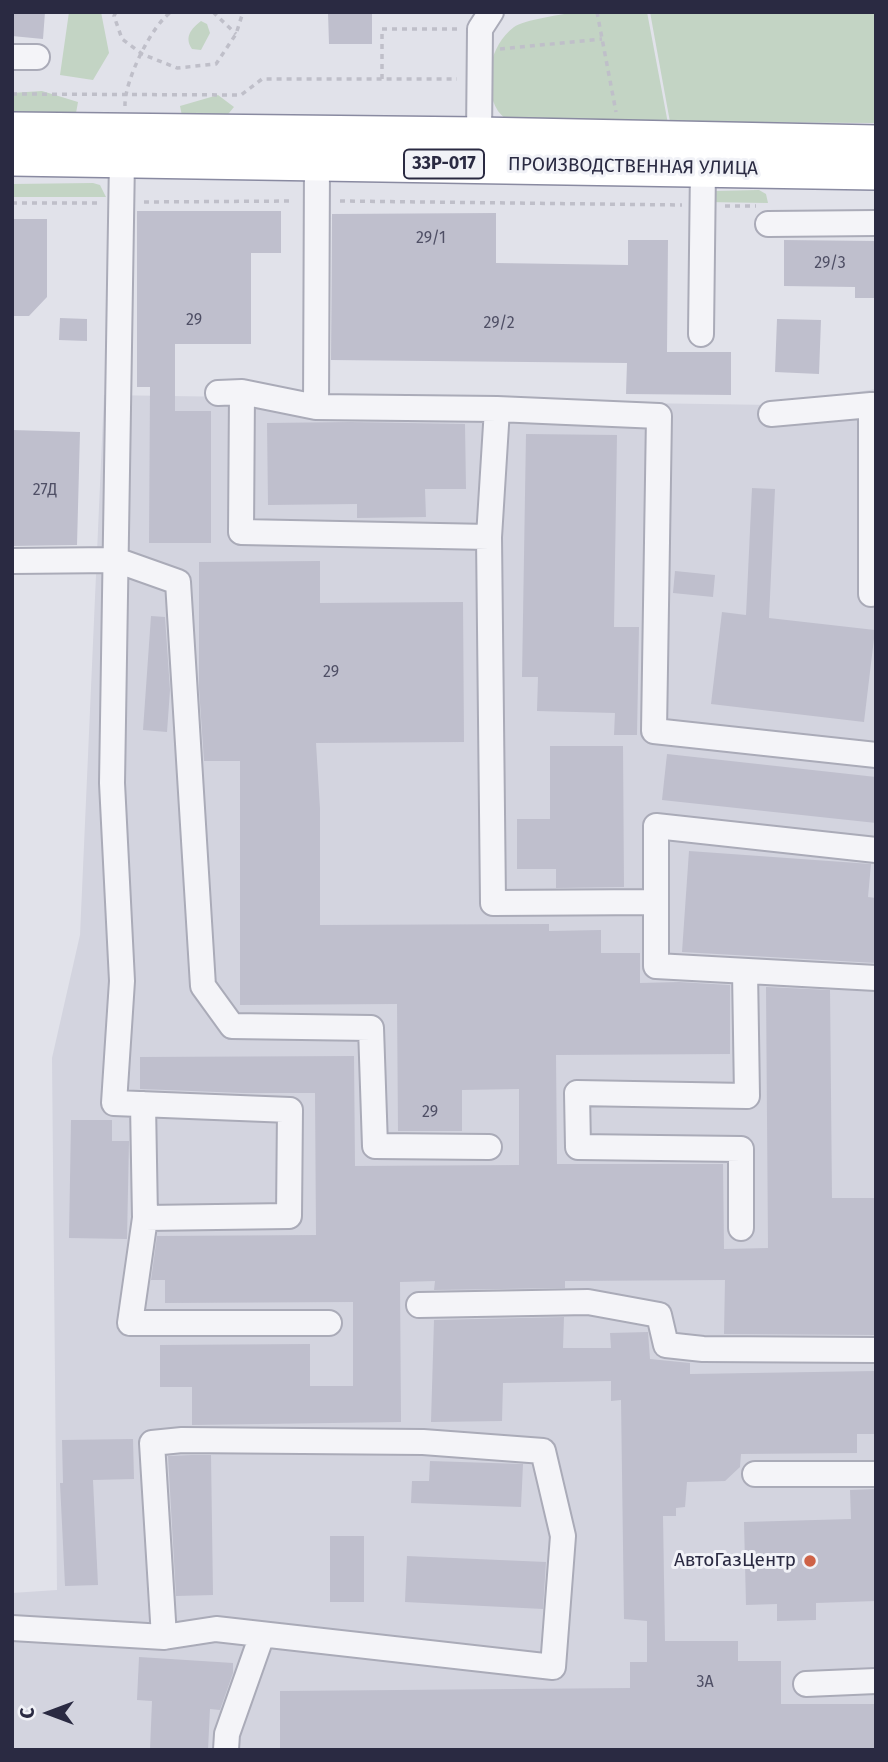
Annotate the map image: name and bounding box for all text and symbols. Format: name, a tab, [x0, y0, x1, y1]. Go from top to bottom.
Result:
road number: 33Р-017	[404, 149, 484, 178]
street label: ПРОИЗВОДСТВЕННАЯ УЛИЦА	[508, 153, 758, 181]
house number: 29/1	[416, 229, 446, 249]
house number: 29/3	[814, 254, 846, 274]
house number: 29	[186, 311, 202, 331]
house number: 29/2	[483, 314, 515, 334]
house number: 27Д	[33, 481, 57, 501]
house number: 29	[323, 663, 339, 683]
house number: 29	[422, 1103, 438, 1123]
place label: АвтоГазЦентр	[674, 1550, 796, 1572]
marker: АвтоГазЦентр	[802, 1553, 818, 1569]
house number: 3А	[696, 1673, 714, 1693]
north arrow	[14, 1678, 84, 1748]
text: С	[16, 1708, 39, 1718]

